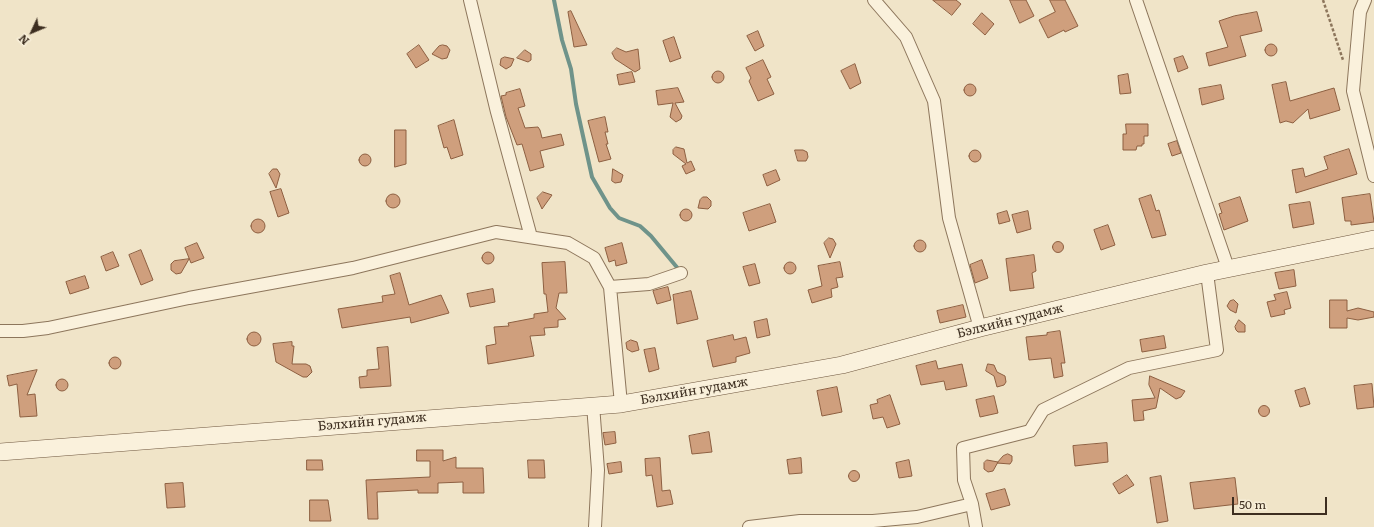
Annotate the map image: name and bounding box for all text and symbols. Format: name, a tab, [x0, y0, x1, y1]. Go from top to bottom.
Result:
north arrow	[12, 12, 52, 52]
text: N	[14, 31, 32, 49]
street label: Бэлхийн гудамж	[955, 300, 1065, 342]
street label: Бэлхийн гудамж	[639, 374, 749, 408]
street label: Бэлхийн гудамж	[317, 409, 427, 435]
scale bar	[1234, 489, 1329, 515]
text: 50 m	[1239, 495, 1266, 513]

